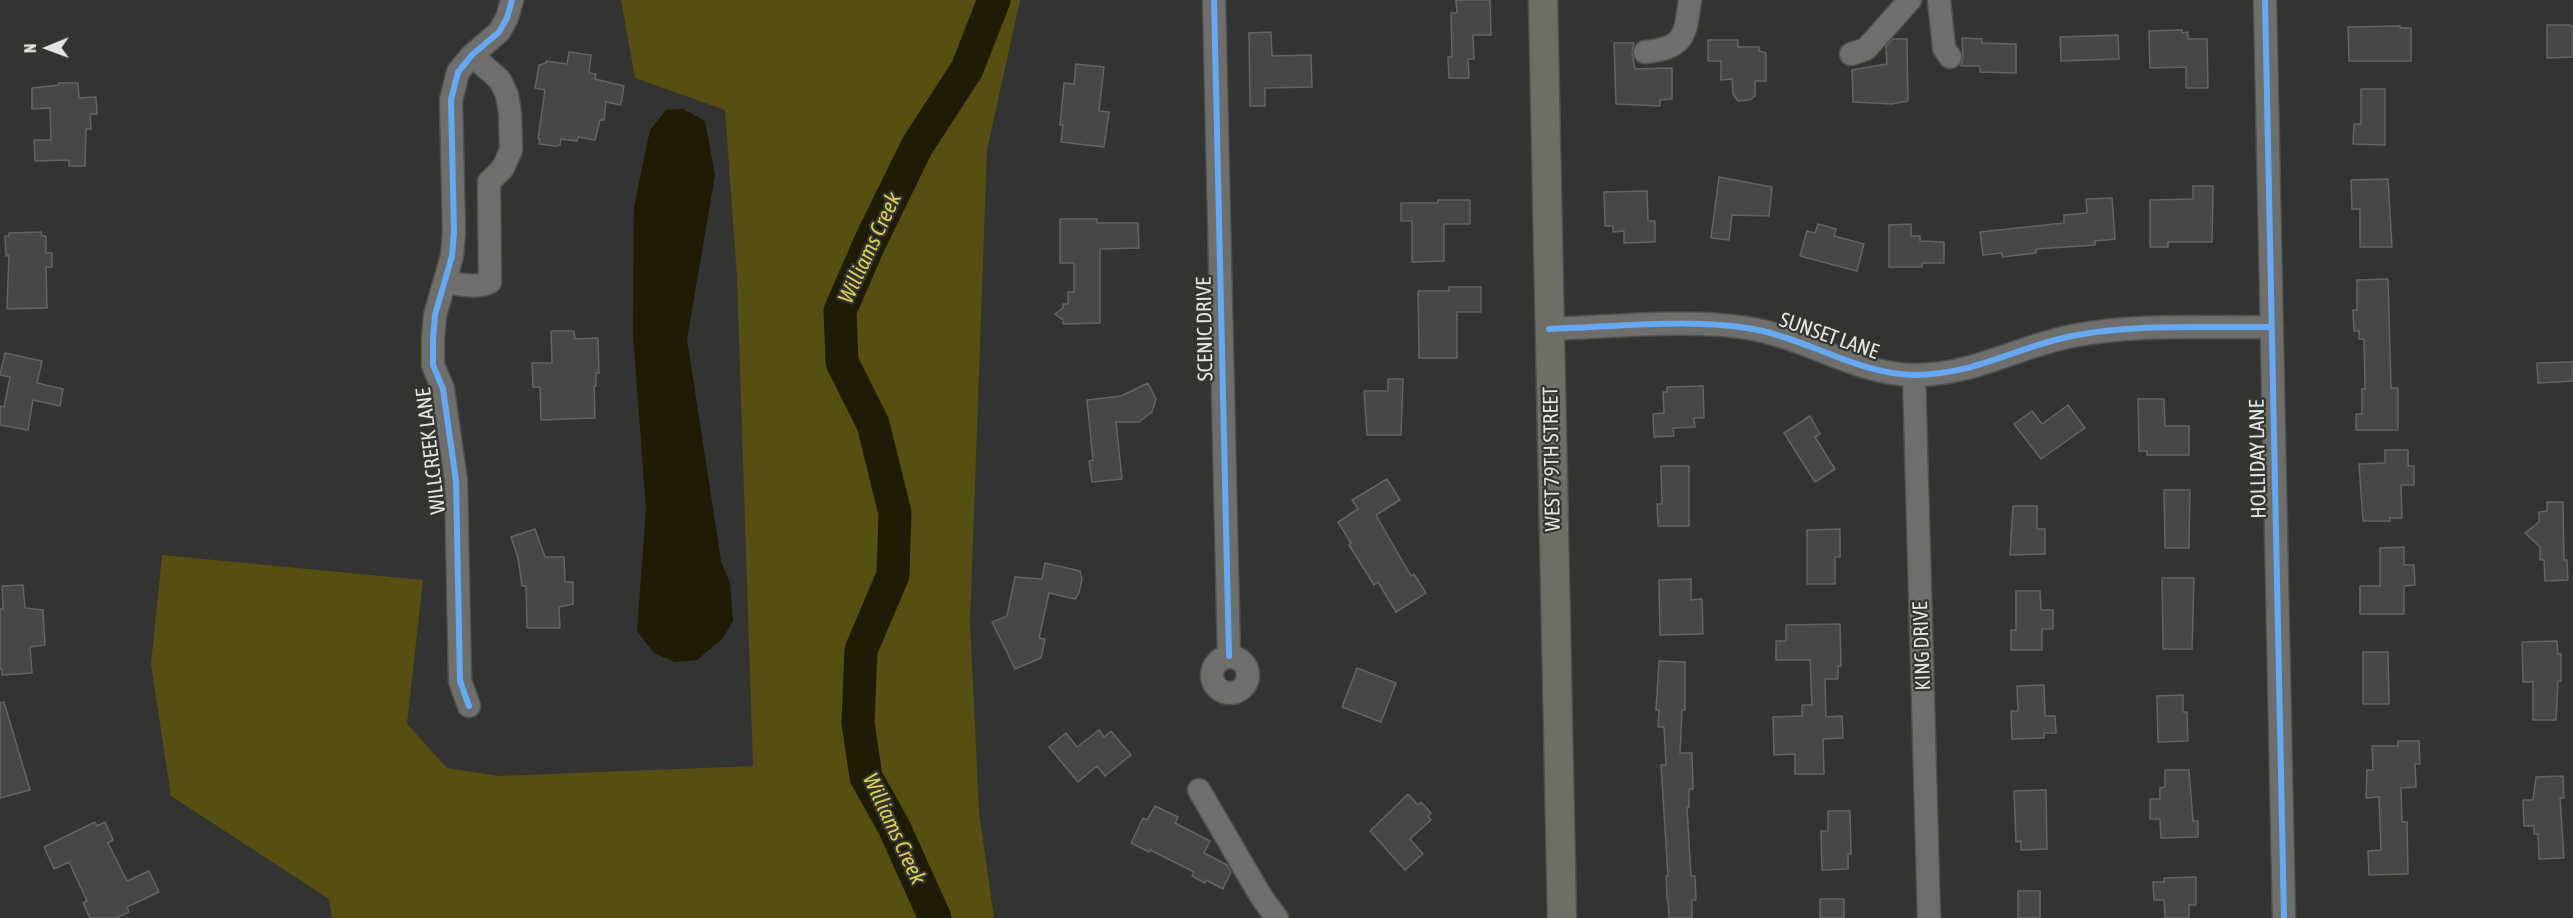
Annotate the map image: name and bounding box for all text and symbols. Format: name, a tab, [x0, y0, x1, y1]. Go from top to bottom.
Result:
north arrow	[18, 18, 78, 78]
text: N	[21, 43, 39, 53]
water label: Williams Creek	[833, 188, 907, 308]
street label: SCENIC DRIVE	[1191, 277, 1219, 381]
street label: SUNSET LANE	[1776, 307, 1882, 365]
street label: WILLCREEK LANE	[411, 386, 451, 516]
street label: WEST 79TH STREET	[1538, 386, 1566, 532]
street label: HOLLIDAY LANE	[2244, 399, 2272, 519]
street label: KING DRIVE	[1908, 601, 1936, 691]
water label: Williams Creek	[857, 769, 931, 889]

